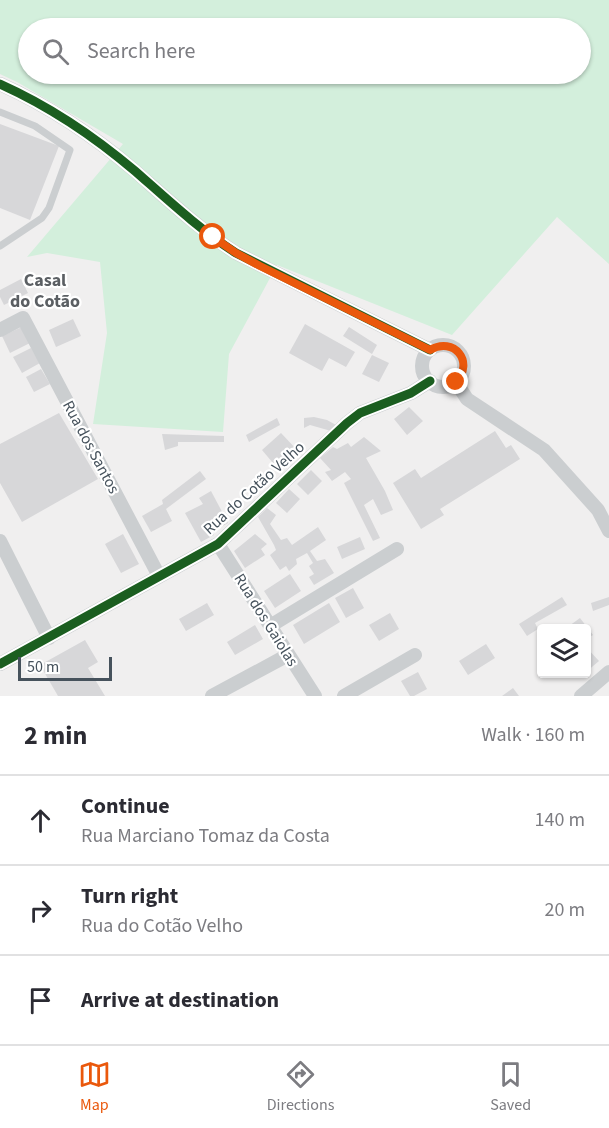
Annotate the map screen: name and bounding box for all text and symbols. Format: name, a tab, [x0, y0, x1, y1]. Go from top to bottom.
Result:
search box	[18, 18, 591, 84]
icon: search	[39, 35, 72, 68]
text: Search here	[87, 35, 195, 67]
route start	[199, 223, 225, 249]
district label: Casal do Cotão	[10, 268, 80, 314]
route end	[442, 368, 468, 394]
street label: Rua dos Santos	[57, 397, 125, 498]
street label: Rua do Cotão Velho	[198, 436, 310, 540]
street label: Rua dos Gaiolas	[229, 569, 304, 671]
map controls	[537, 624, 591, 678]
button: layers	[537, 624, 591, 678]
scale bar	[18, 654, 112, 682]
text: 50 m	[27, 656, 59, 678]
text: 2 min	[24, 717, 87, 754]
text: Walk · 160 m	[481, 721, 585, 749]
text: Continue	[81, 790, 170, 822]
icon: ahead	[24, 804, 57, 837]
text: 140 m	[535, 806, 585, 834]
text: Rua Marciano Tomaz da Costa	[81, 822, 330, 850]
text: Turn right	[81, 880, 178, 912]
icon: right	[24, 894, 57, 927]
text: 20 m	[545, 896, 585, 924]
text: Rua do Cotão Velho	[81, 912, 243, 940]
icon: arrive	[24, 984, 57, 1017]
text: Arrive at destination	[81, 984, 279, 1016]
tab: Map	[78, 1058, 111, 1116]
tab: Directions	[267, 1058, 334, 1116]
tab: Saved	[490, 1058, 531, 1116]

